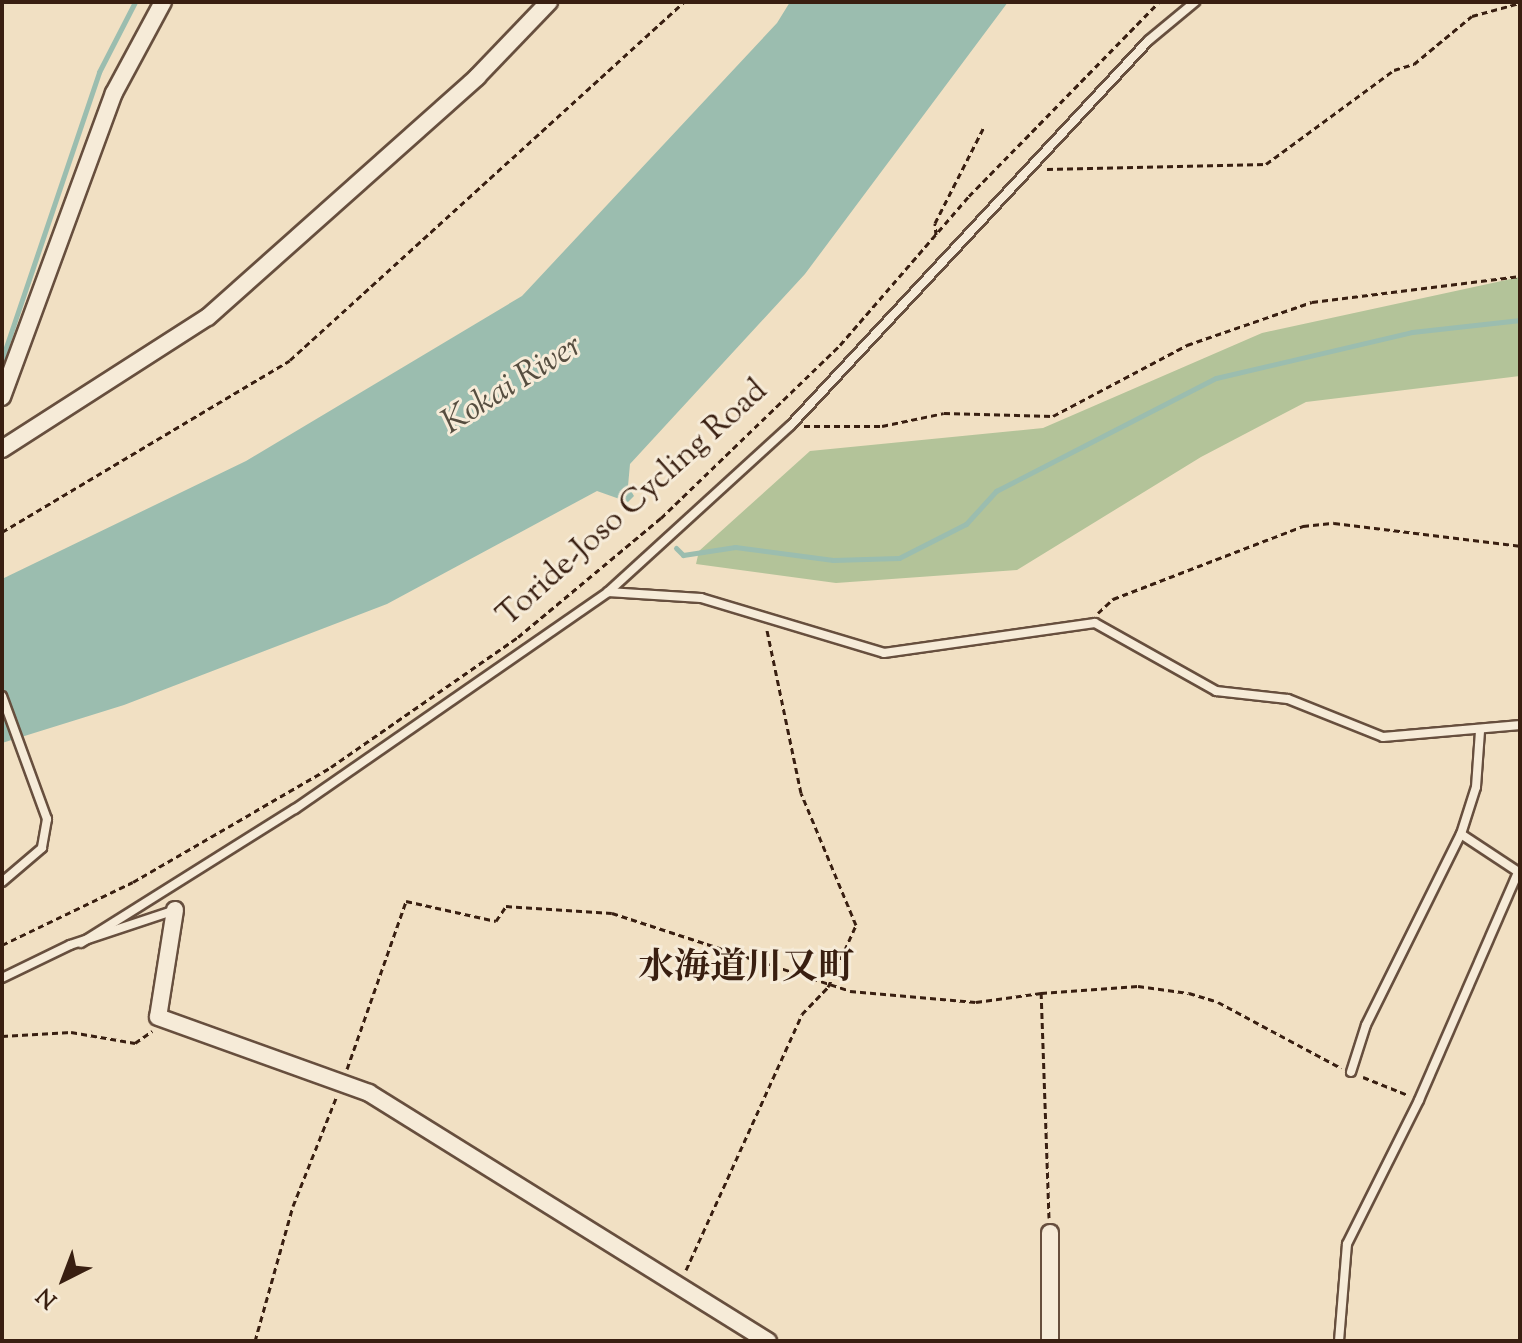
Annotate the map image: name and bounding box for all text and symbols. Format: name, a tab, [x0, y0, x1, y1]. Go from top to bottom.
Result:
water label: Kokai River	[434, 326, 590, 444]
street label: Toride-Joso Cycling Road	[490, 373, 776, 635]
district label: 水海道川又町	[638, 948, 854, 992]
north arrow	[24, 1239, 104, 1319]
text: N	[31, 1279, 65, 1315]

